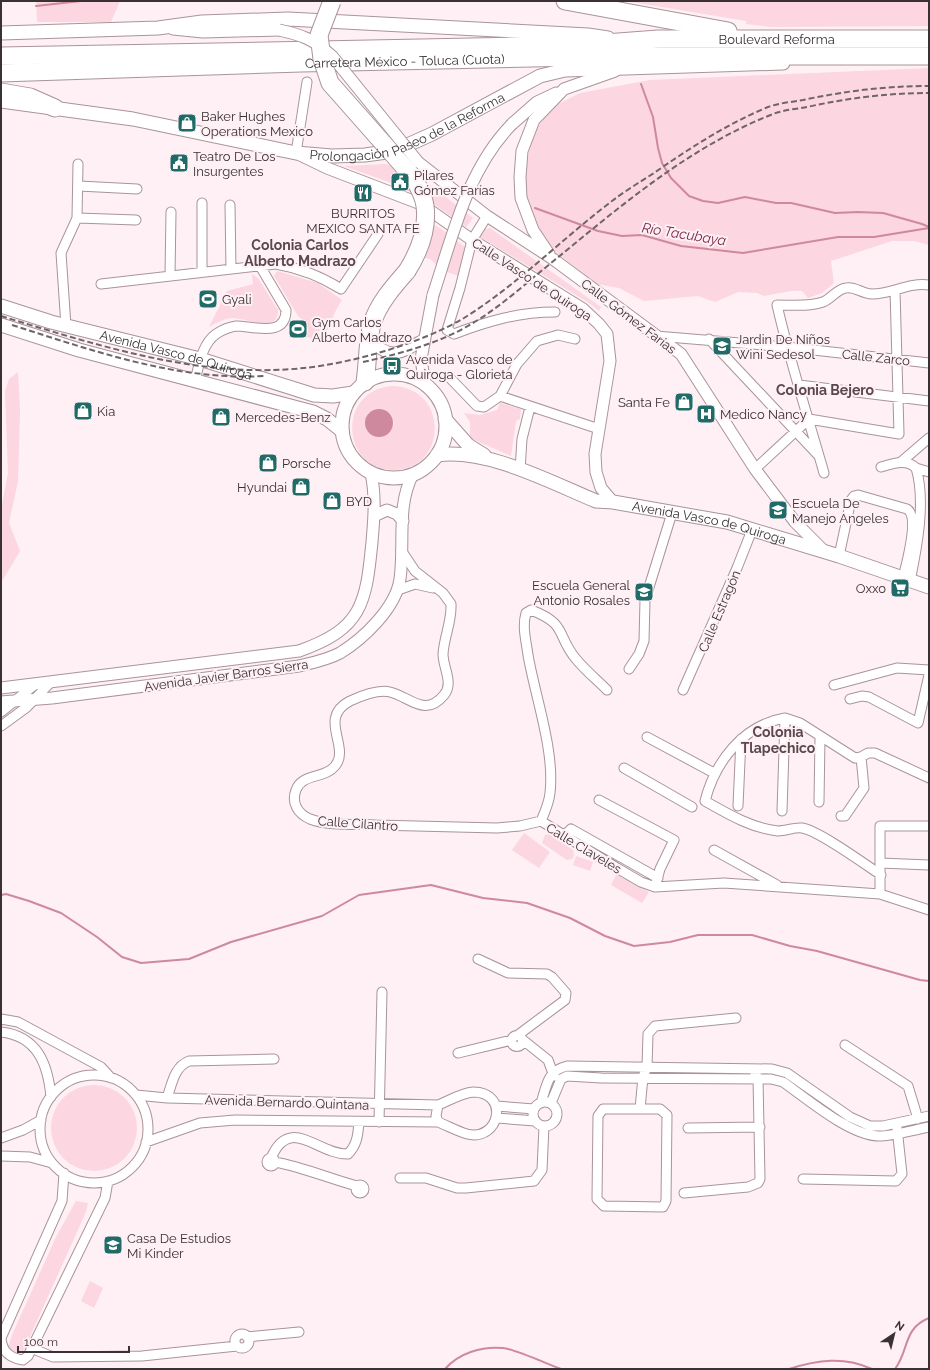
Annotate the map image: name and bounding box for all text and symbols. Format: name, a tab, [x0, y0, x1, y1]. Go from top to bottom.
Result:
street label: Boulevard Reforma	[719, 32, 835, 47]
street label: Carretera México - Toluca (Cuota)	[305, 52, 505, 71]
street label: Prolongación Paseo de la Reforma	[309, 90, 507, 164]
place label: Baker Hughes Operations Mexico	[201, 109, 313, 139]
shop icon: Baker Hughes Operations Mexico	[176, 112, 198, 134]
place label: Teatro De Los Insurgentes	[193, 149, 276, 179]
public building icon: Teatro De Los Insurgentes	[168, 152, 190, 174]
place label: Pilares Gómez Farías	[414, 168, 495, 198]
public building icon: Pilares Gómez Farías	[389, 171, 411, 193]
restaurant icon: BURRITOS MEXICO SANTA FE	[352, 182, 374, 204]
place label: BURRITOS MEXICO SANTA FE	[306, 206, 420, 236]
water label: Río Tacubaya	[641, 219, 727, 249]
street label: Calle Vasco de Quiroga	[469, 235, 594, 324]
district label: Colonia Carlos Alberto Madrazo	[244, 237, 356, 269]
street label: Calle Gómez Farías	[578, 276, 679, 357]
sports icon: Gyali	[197, 288, 219, 310]
place label: Gyali	[222, 292, 252, 307]
place label: Gym Carlos Alberto Madrazo	[312, 315, 412, 345]
sports icon: Gym Carlos Alberto Madrazo	[287, 318, 309, 340]
street label: Avenida Vasco de Quiroga	[98, 327, 254, 383]
place label: Jardin De Niños Wini Sedesol	[736, 332, 830, 362]
school or university icon: Jardin De Niños Wini Sedesol	[711, 335, 733, 357]
street label: Calle Zarco	[841, 346, 911, 369]
place label: Avenida Vasco de Quiroga - Glorieta	[406, 352, 513, 382]
bus stop icon: Avenida Vasco de Quiroga - Glorieta	[381, 355, 403, 377]
district label: Colonia Bejero	[776, 382, 875, 398]
shop icon: Santa Fe	[673, 391, 695, 413]
place label: Santa Fe	[618, 395, 670, 410]
shop icon: Kia	[72, 400, 94, 422]
hospital icon: Medico Nancy	[695, 403, 717, 425]
place label: Kia	[97, 404, 115, 419]
shop icon: Mercedes-Benz	[210, 406, 232, 428]
place label: Medico Nancy	[720, 407, 807, 422]
place label: Mercedes-Benz	[235, 410, 331, 425]
shop icon: Porsche	[257, 452, 279, 474]
place label: Porsche	[282, 456, 331, 471]
shop icon: Hyundai	[290, 476, 312, 498]
place label: Hyundai	[237, 480, 287, 495]
shop icon: BYD	[321, 490, 343, 512]
place label: BYD	[346, 494, 372, 509]
place label: Escuela De Manejo Angeles	[792, 496, 889, 526]
street label: Avenida Vasco de Quiroga	[631, 499, 788, 548]
school or university icon: Escuela De Manejo Angeles	[767, 499, 789, 521]
street label: Calle Estragón	[695, 568, 743, 654]
supermarket icon: Oxxo	[889, 577, 911, 599]
place label: Escuela General Antonio Rosales	[532, 578, 630, 608]
school or university icon: Escuela General Antonio Rosales	[633, 581, 655, 603]
place label: Oxxo	[856, 581, 886, 596]
street label: Avenida Javier Barros Sierra	[143, 657, 309, 694]
district label: Colonia Tlapechico	[741, 724, 816, 756]
street label: Calle Cilantro	[317, 813, 399, 834]
street label: Calle Claveles	[543, 820, 624, 877]
street label: Avenida Bernardo Quintana	[205, 1092, 369, 1113]
place label: Casa De Estudios Mi Kinder	[127, 1231, 231, 1261]
school or university icon: Casa De Estudios Mi Kinder	[102, 1234, 124, 1256]
north arrow	[874, 1314, 914, 1354]
text: N	[892, 1318, 907, 1334]
scale bar	[18, 1328, 129, 1354]
text: 100 m	[24, 1335, 58, 1349]

